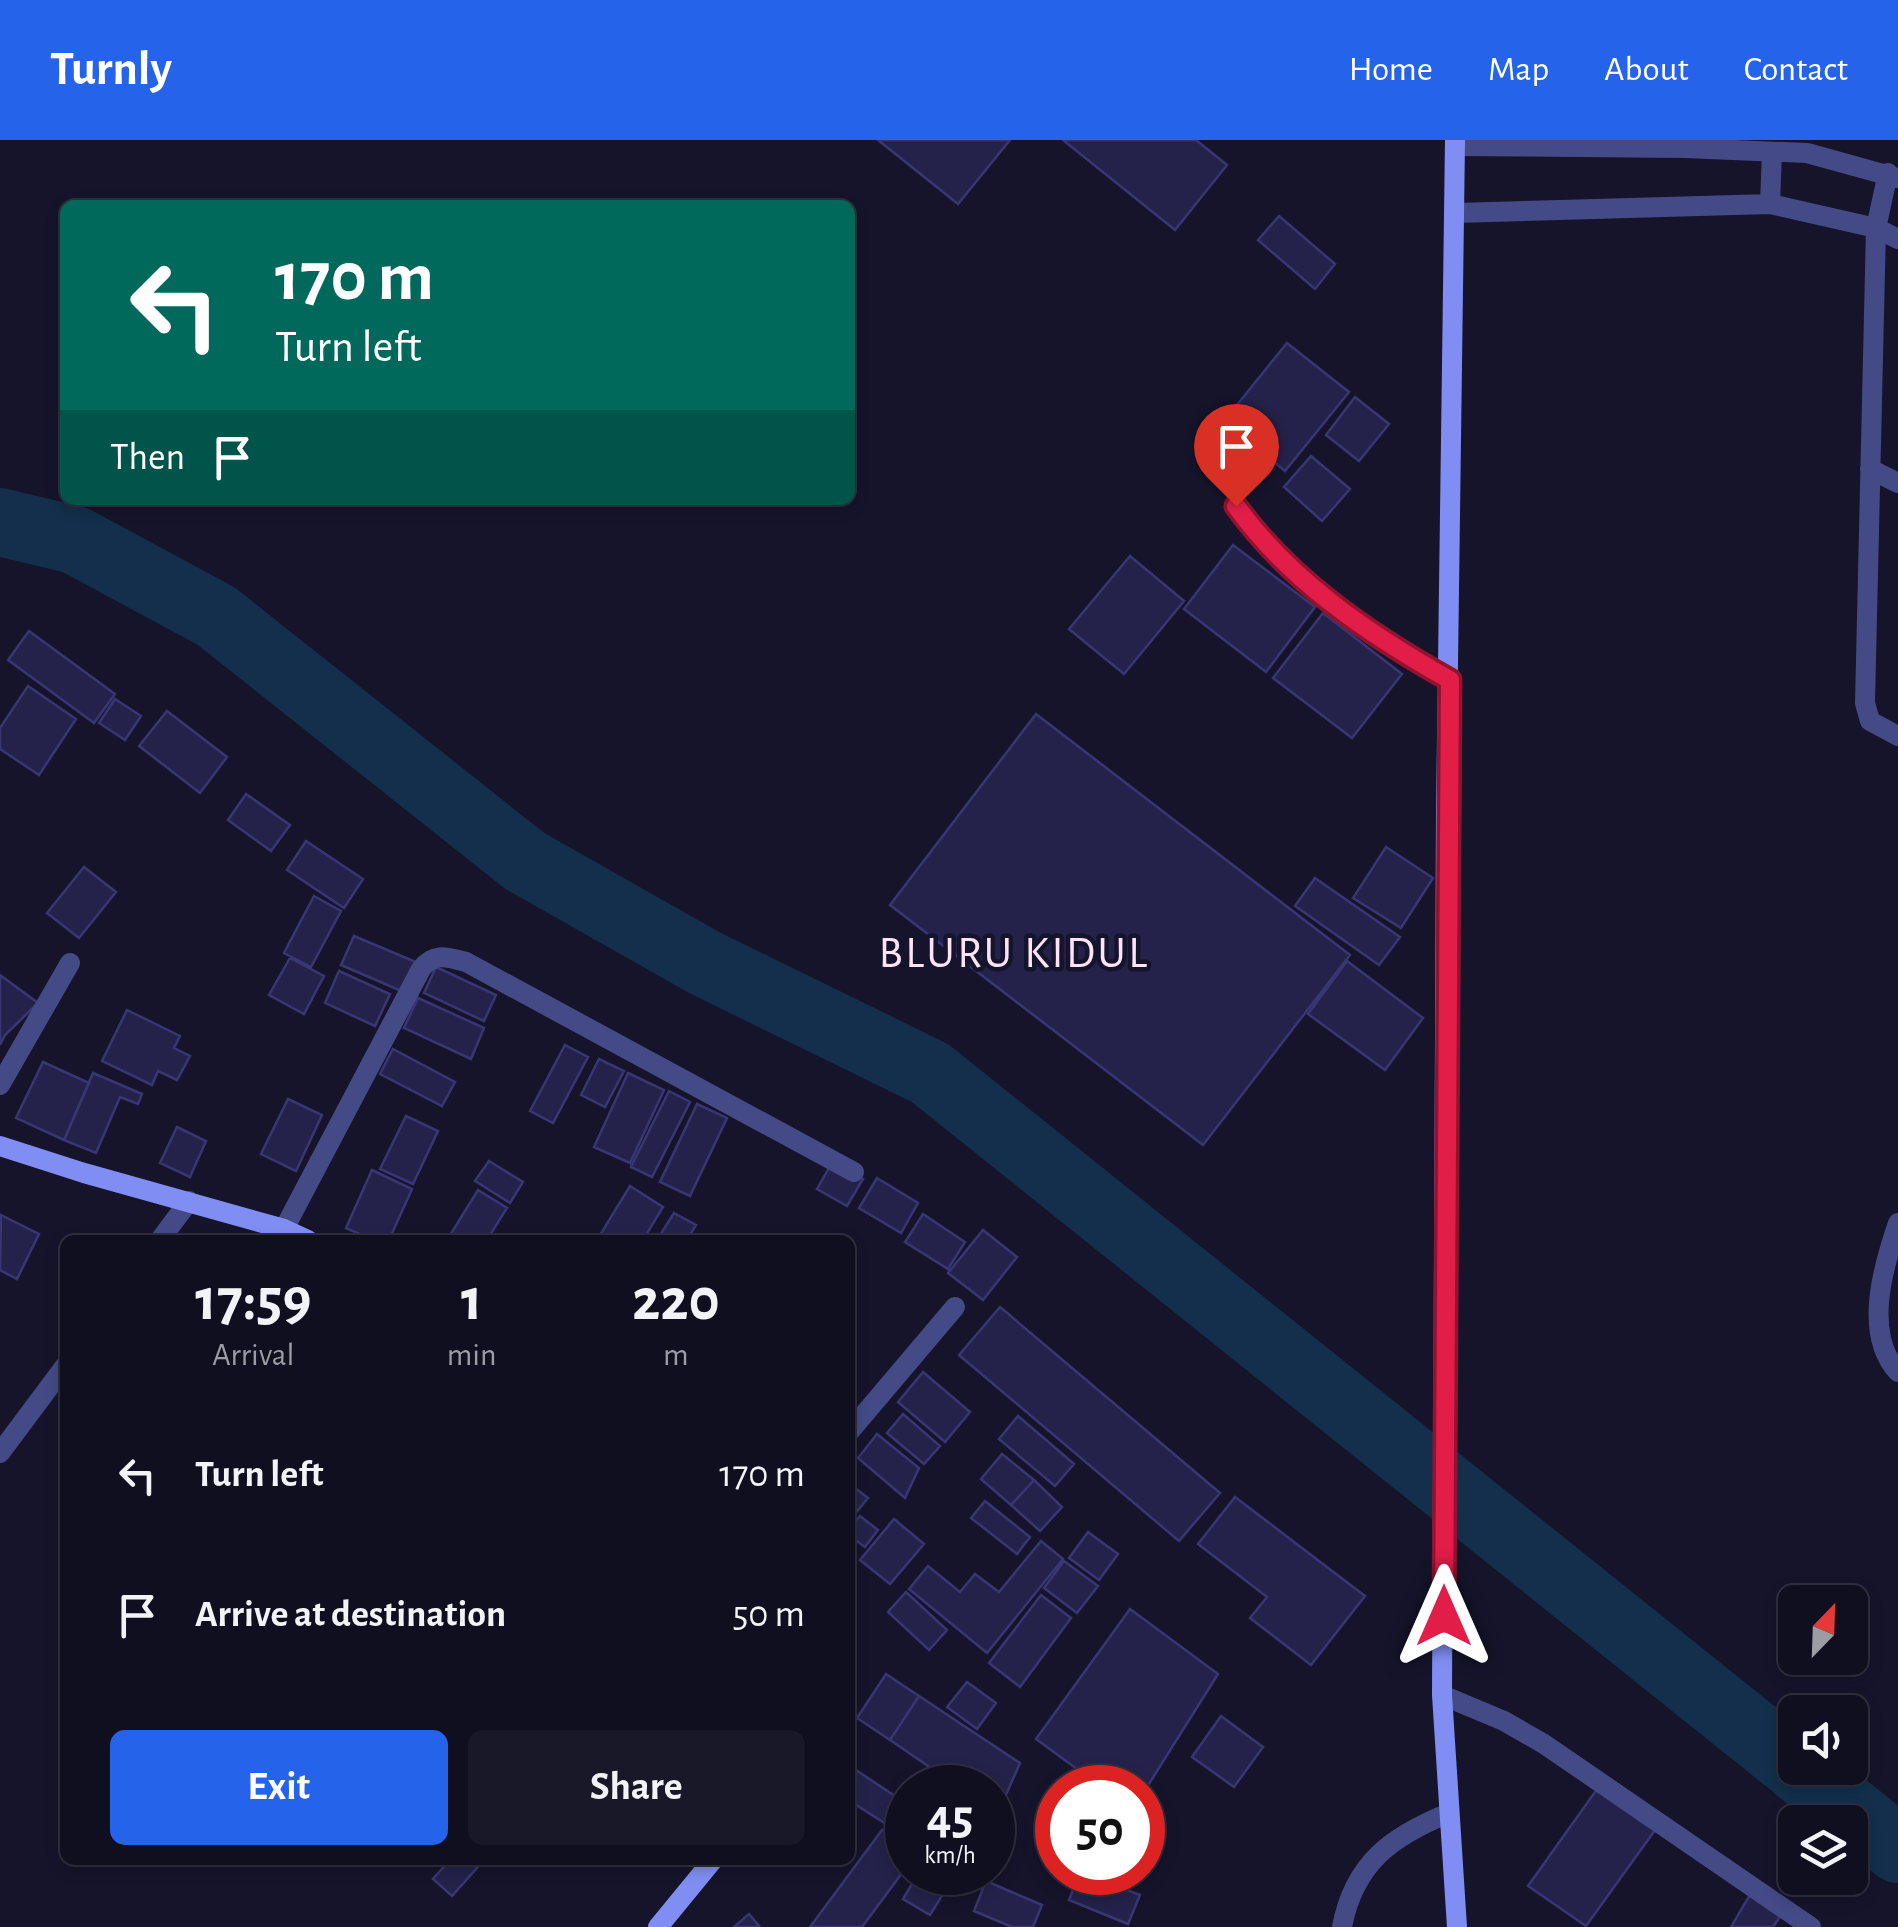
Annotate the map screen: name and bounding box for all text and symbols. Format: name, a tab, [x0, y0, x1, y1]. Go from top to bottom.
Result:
text: Turnly	[50, 46, 172, 94]
text: Home	[1349, 52, 1433, 87]
text: Map	[1488, 52, 1549, 87]
text: About	[1604, 52, 1689, 87]
text: Contact	[1744, 52, 1848, 87]
icon: left	[110, 240, 240, 370]
text: 170 m	[275, 243, 434, 313]
text: Turn left	[275, 325, 422, 370]
pin	[1194, 404, 1279, 507]
icon: arrive	[1209, 419, 1264, 474]
icon: arrive	[205, 430, 260, 485]
text: Then	[110, 439, 185, 477]
district label: BLURU KIDUL	[879, 931, 1149, 976]
text: 17:59	[195, 1271, 311, 1331]
text: 1	[461, 1271, 483, 1331]
text: 220	[632, 1271, 720, 1331]
text: Arrival	[212, 1339, 295, 1371]
text: min	[447, 1339, 497, 1371]
text: m	[663, 1339, 689, 1371]
icon: left	[110, 1448, 165, 1503]
text: Turn left	[195, 1456, 323, 1494]
text: 170 m	[719, 1456, 805, 1494]
position arrow	[1392, 1564, 1496, 1668]
north arrow	[1778, 1585, 1868, 1675]
map controls	[1778, 1585, 1868, 1895]
icon: arrive	[110, 1588, 165, 1643]
text: Arrive at destination	[195, 1596, 506, 1634]
text: 50 m	[732, 1596, 805, 1634]
button: sound	[1778, 1695, 1868, 1785]
button: Exit	[110, 1730, 448, 1845]
button: Share	[468, 1730, 805, 1845]
speed limit sign: 50	[1035, 1765, 1165, 1895]
text: 45	[927, 1793, 973, 1843]
button: layers	[1778, 1805, 1868, 1895]
text: km/h	[924, 1843, 976, 1868]

